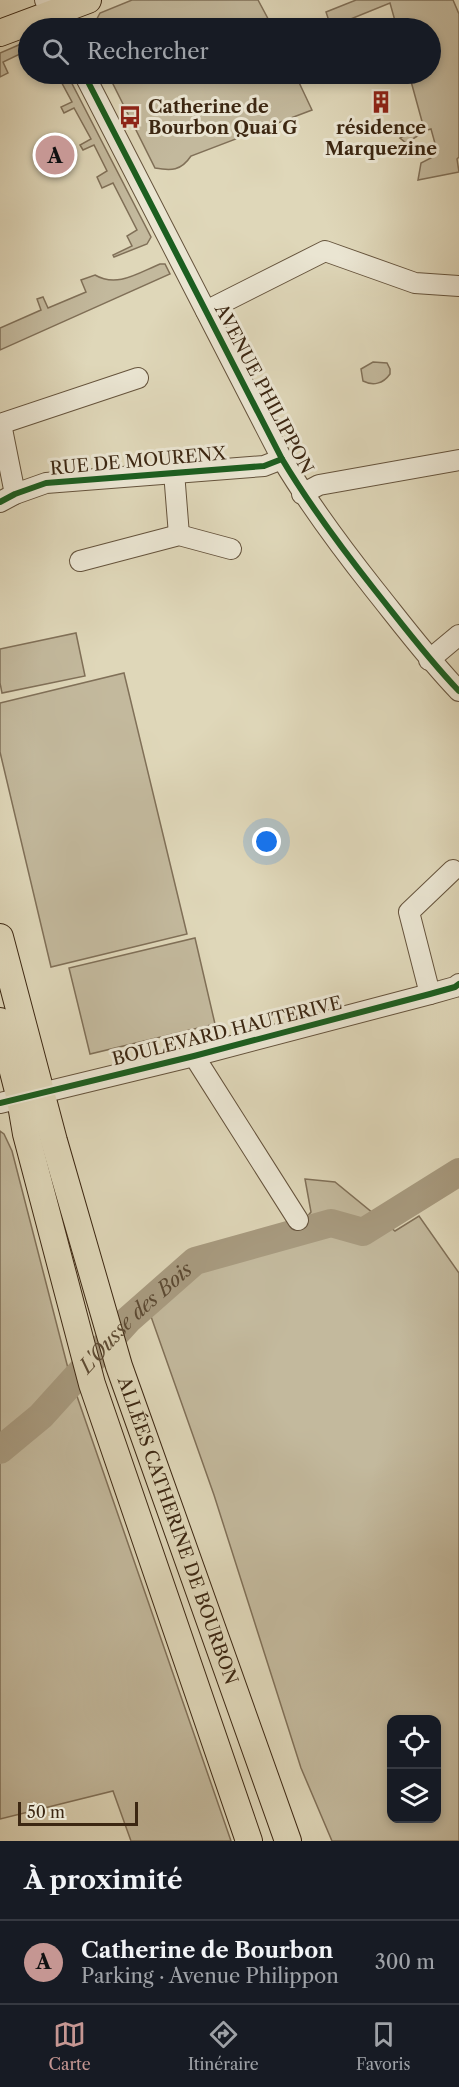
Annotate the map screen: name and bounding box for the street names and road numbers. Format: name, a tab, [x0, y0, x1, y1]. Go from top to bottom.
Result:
street label: AVENUE PHILIPPON	[209, 299, 318, 478]
street label: RUE DE MOURENX	[49, 442, 228, 480]
street label: BOULEVARD HAUTERIVE	[110, 992, 344, 1070]
street label: ALLÉES CATHERINE DE BOURBON	[112, 1373, 242, 1688]

